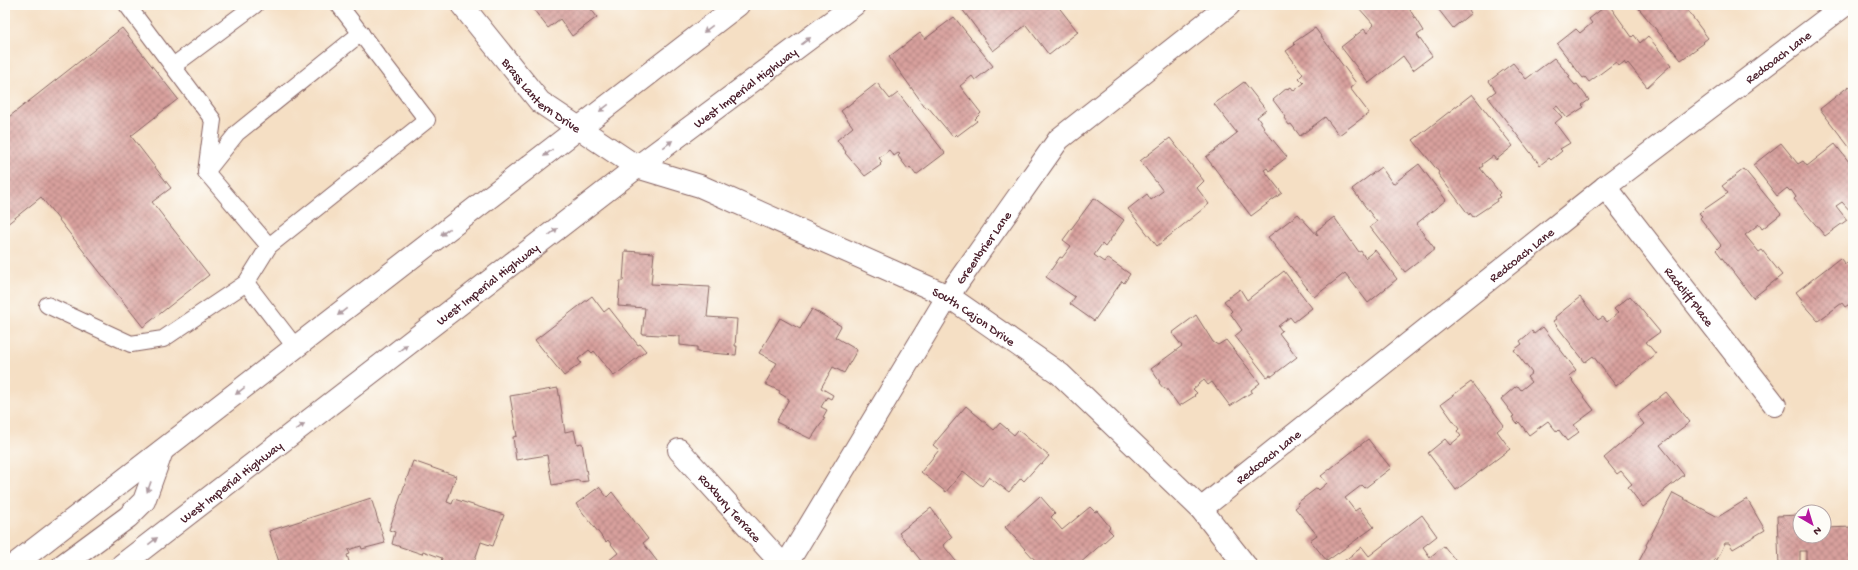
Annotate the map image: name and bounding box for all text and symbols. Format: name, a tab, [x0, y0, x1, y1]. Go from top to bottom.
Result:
one-way arrow	[702, 24, 713, 33]
street label: Redcoach Lane	[1743, 28, 1815, 88]
one-way arrow	[800, 37, 811, 45]
street label: West Imperial Highway	[691, 45, 801, 132]
street label: Brass Lantern Drive	[497, 55, 583, 137]
one-way arrow	[599, 104, 610, 112]
one-way arrow	[663, 140, 674, 148]
one-way arrow	[543, 148, 553, 157]
street label: Greenbrier Lane	[954, 209, 1016, 288]
street label: Redcoach Lane	[1487, 225, 1558, 286]
one-way arrow	[440, 228, 451, 237]
one-way arrow	[548, 228, 559, 236]
street label: West Imperial Highway	[434, 240, 543, 329]
street label: Radcliff Place	[1660, 265, 1716, 330]
street label: South Cajon Drive	[930, 285, 1018, 351]
one-way arrow	[337, 308, 348, 316]
one-way arrow	[397, 344, 408, 352]
one-way arrow	[234, 387, 245, 396]
one-way arrow	[295, 423, 306, 432]
street label: Redcoach Lane	[1233, 427, 1305, 488]
street label: West Imperial Highway	[178, 439, 287, 527]
street label: Roxbury Terrace	[694, 472, 764, 546]
one-way arrow	[146, 482, 152, 494]
north arrow	[1792, 504, 1832, 544]
text: N	[1810, 523, 1823, 537]
one-way arrow	[147, 537, 158, 545]

